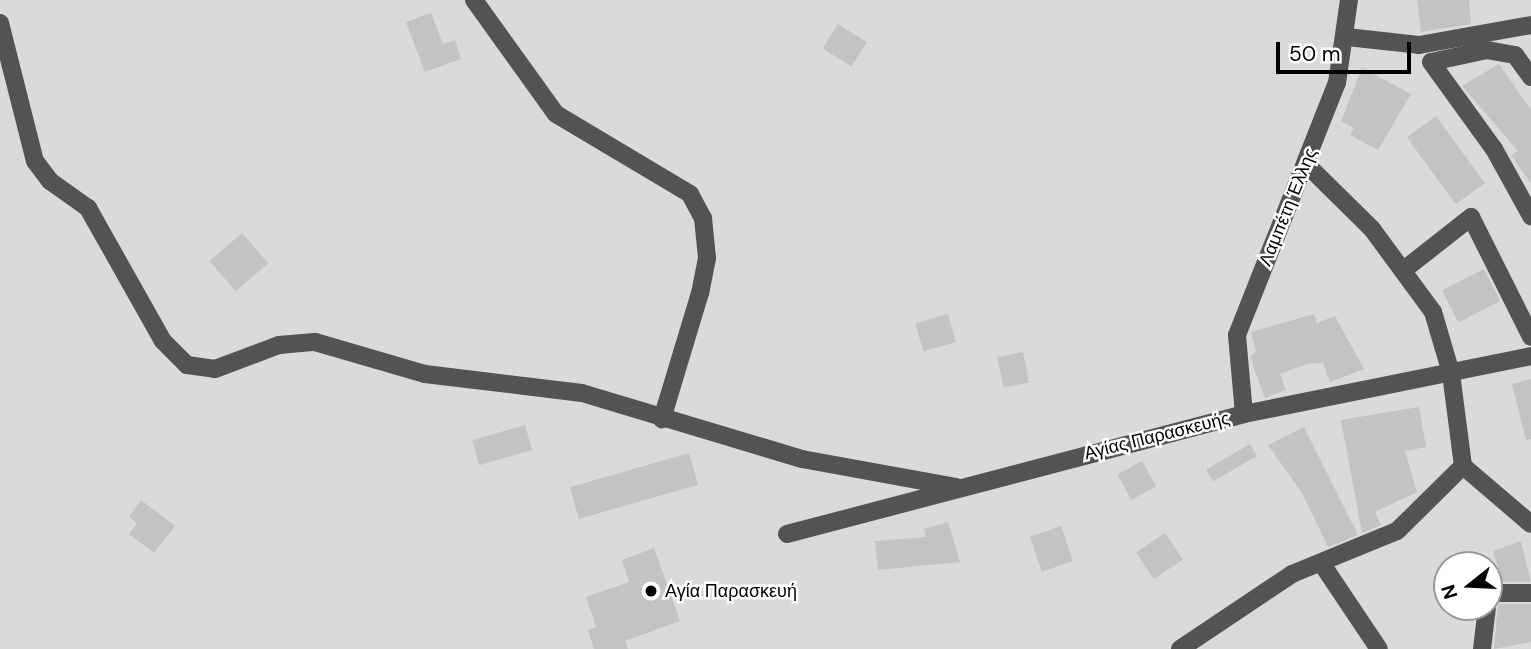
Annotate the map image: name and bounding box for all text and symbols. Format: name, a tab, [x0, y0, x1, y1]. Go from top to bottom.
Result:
scale bar	[1279, 28, 1414, 72]
text: 50 m	[1289, 40, 1340, 68]
street label: Λαμπέτη Έλλης	[1255, 145, 1321, 269]
street label: Αγίας Παρασκευής	[1082, 407, 1232, 465]
north arrow	[1433, 551, 1503, 621]
place label: Αγία Παρασκευή	[665, 580, 797, 602]
text: N	[1435, 582, 1463, 602]
marker: Αγία Παρασκευή	[643, 583, 659, 599]

